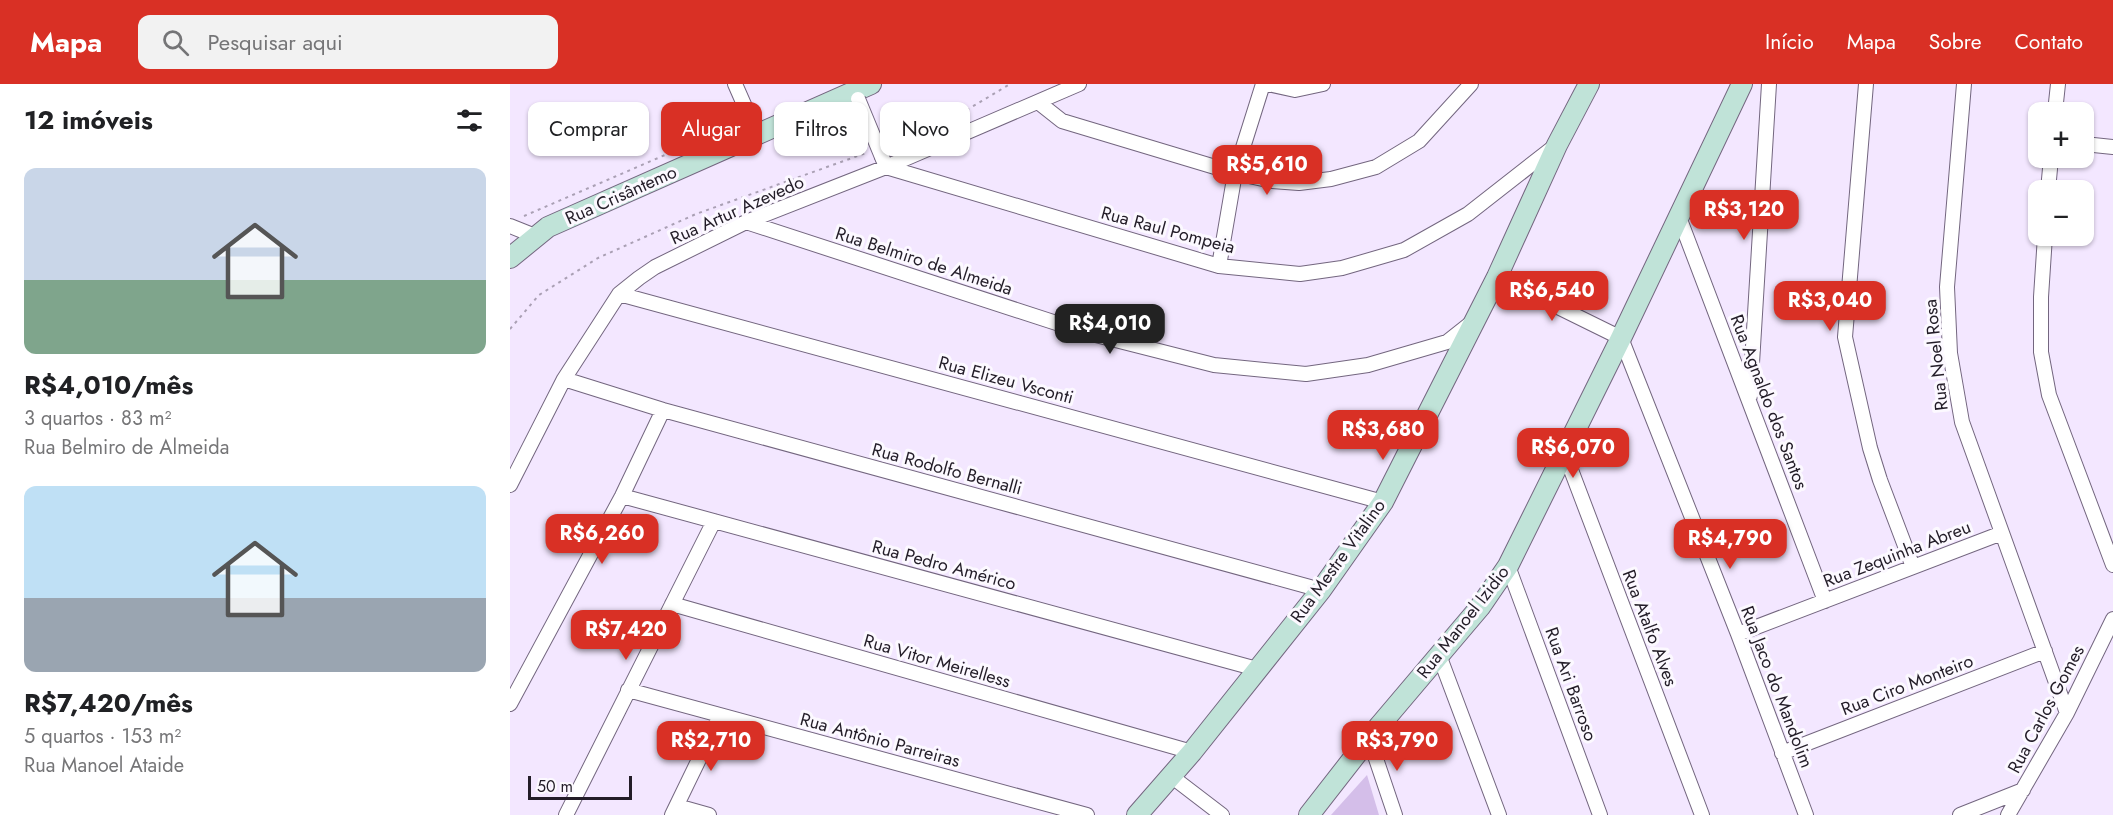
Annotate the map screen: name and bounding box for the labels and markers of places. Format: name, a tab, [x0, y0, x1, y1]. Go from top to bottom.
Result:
pin: R$5,610	[1212, 145, 1322, 196]
pin: R$3,120	[1689, 190, 1799, 241]
pin: R$6,540	[1497, 271, 1607, 322]
pin: R$3,040	[1775, 281, 1885, 332]
pin: R$4,010	[1055, 304, 1165, 355]
pin: R$3,680	[1328, 410, 1438, 461]
pin: R$6,070	[1518, 428, 1628, 479]
pin: R$6,260	[547, 514, 657, 565]
pin: R$4,790	[1675, 519, 1785, 570]
pin: R$7,420	[571, 610, 681, 661]
pin: R$2,710	[656, 721, 766, 772]
pin: R$3,790	[1342, 721, 1452, 772]

